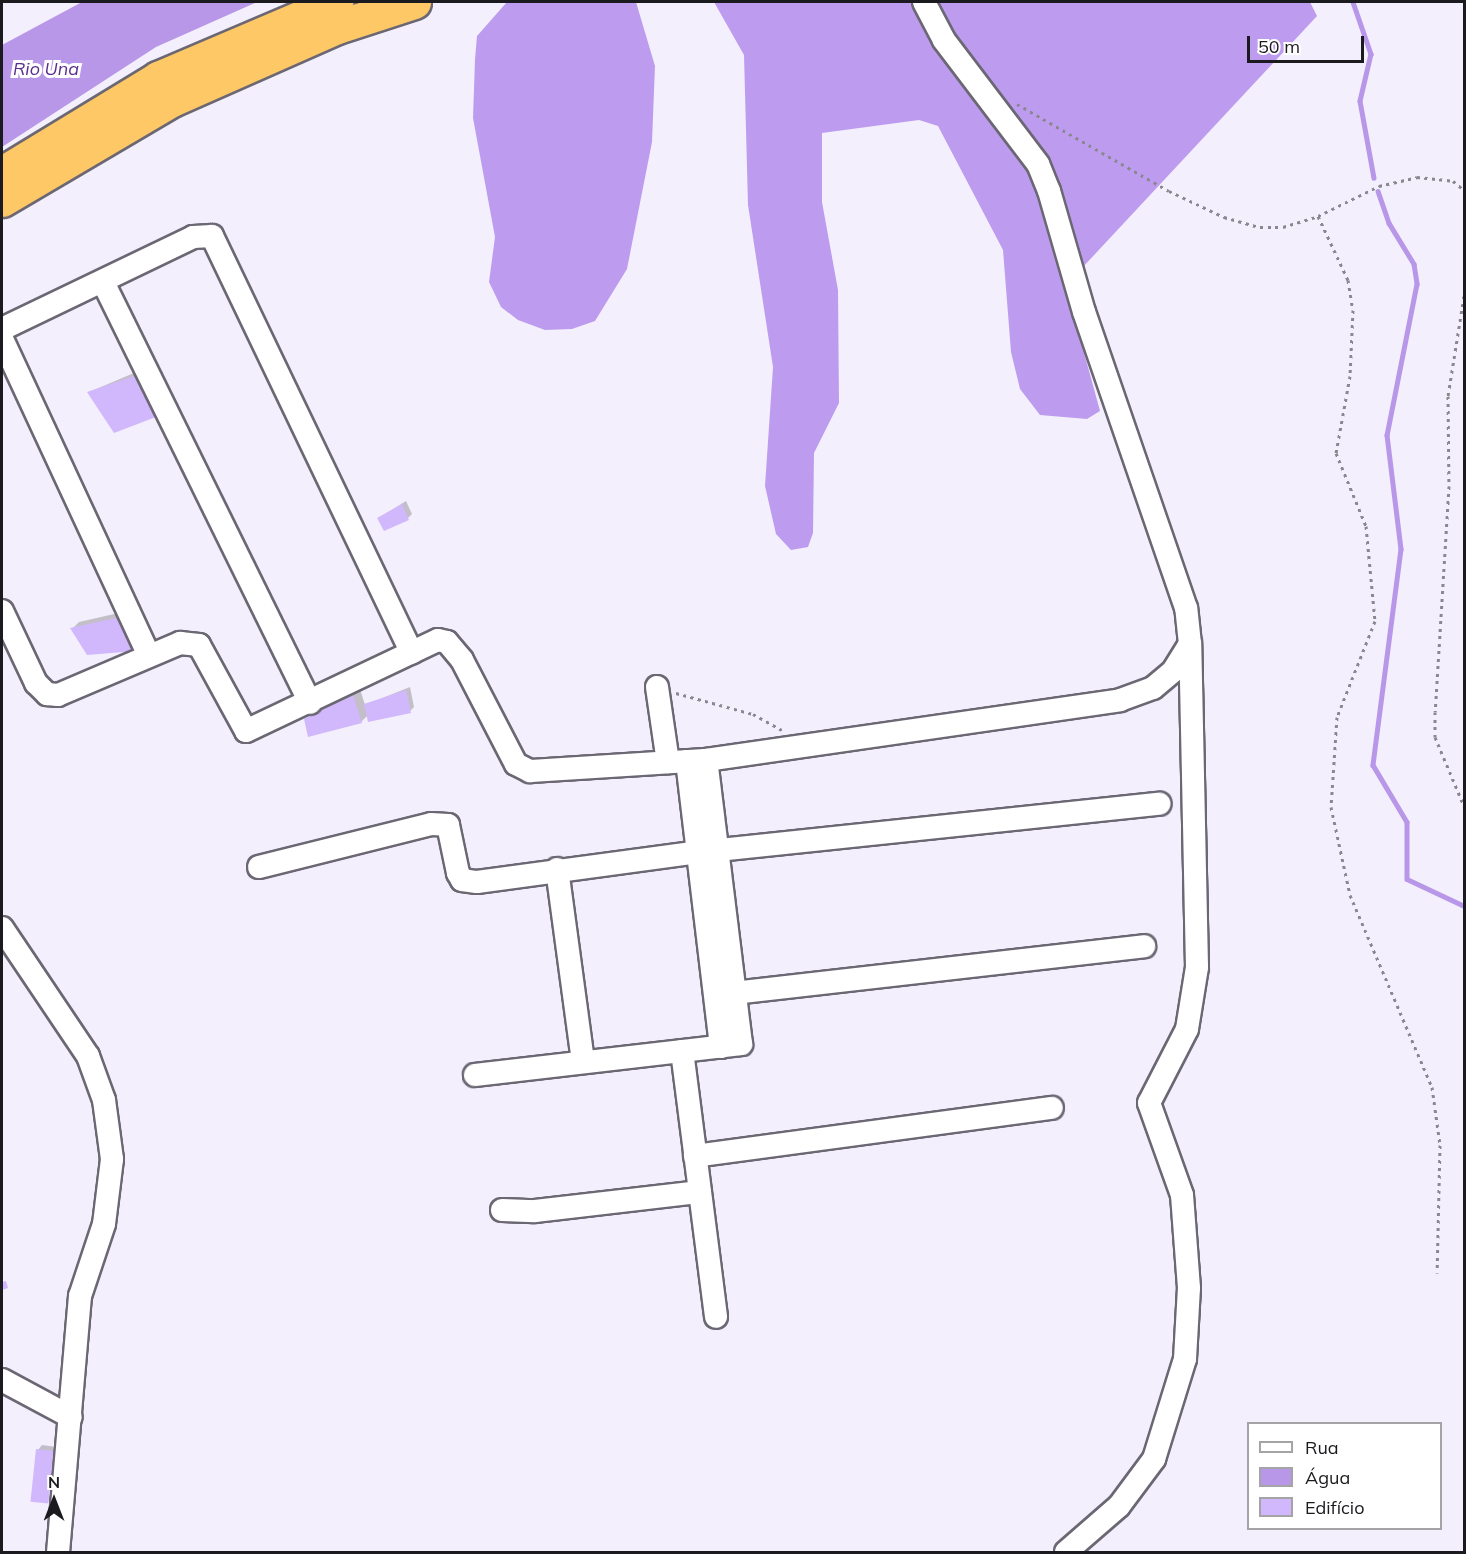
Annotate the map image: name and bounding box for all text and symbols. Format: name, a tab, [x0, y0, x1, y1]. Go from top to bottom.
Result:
scale bar	[1250, 24, 1367, 62]
text: 50 m	[1258, 35, 1300, 58]
water label: Rio Una	[13, 58, 79, 80]
legend	[1247, 1422, 1442, 1530]
text: Rua	[1305, 1436, 1339, 1459]
text: Água	[1305, 1466, 1350, 1489]
north arrow	[24, 1470, 84, 1530]
text: N	[48, 1472, 60, 1492]
text: Edifício	[1305, 1496, 1364, 1519]

